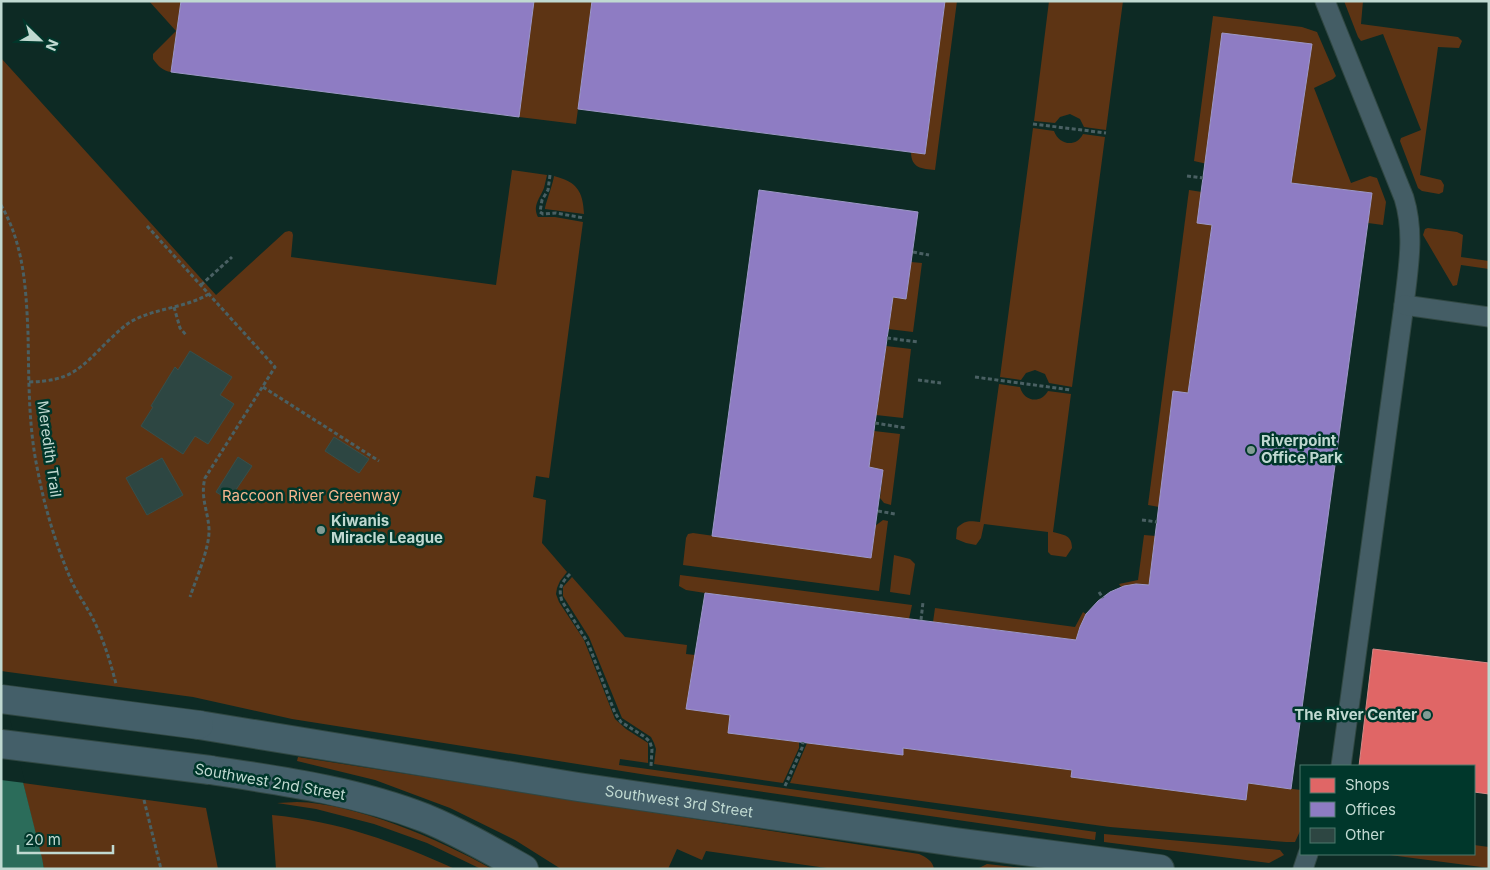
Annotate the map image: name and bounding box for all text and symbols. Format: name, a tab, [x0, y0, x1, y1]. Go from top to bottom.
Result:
north arrow	[15, 15, 65, 65]
text: N	[43, 37, 62, 54]
street label: Meredith Trail	[33, 399, 66, 498]
place label: Riverpoint Office Park	[1261, 431, 1343, 467]
marker: Riverpoint Office Park	[1245, 444, 1257, 456]
park label: Raccoon River Greenway	[222, 486, 401, 505]
place label: Kiwanis Miracle League	[331, 511, 443, 547]
marker: Kiwanis Miracle League	[315, 524, 327, 536]
place label: The River Center	[1294, 705, 1417, 724]
marker: The River Center	[1421, 709, 1433, 721]
street label: Southwest 2nd Street	[193, 759, 347, 804]
legend	[1300, 765, 1475, 855]
text: Shops	[1345, 775, 1390, 794]
street label: Southwest 3rd Street	[604, 781, 754, 821]
text: Offices	[1345, 800, 1396, 819]
scale bar	[18, 822, 112, 854]
text: Other	[1345, 825, 1385, 844]
text: 20 m	[25, 830, 61, 849]

